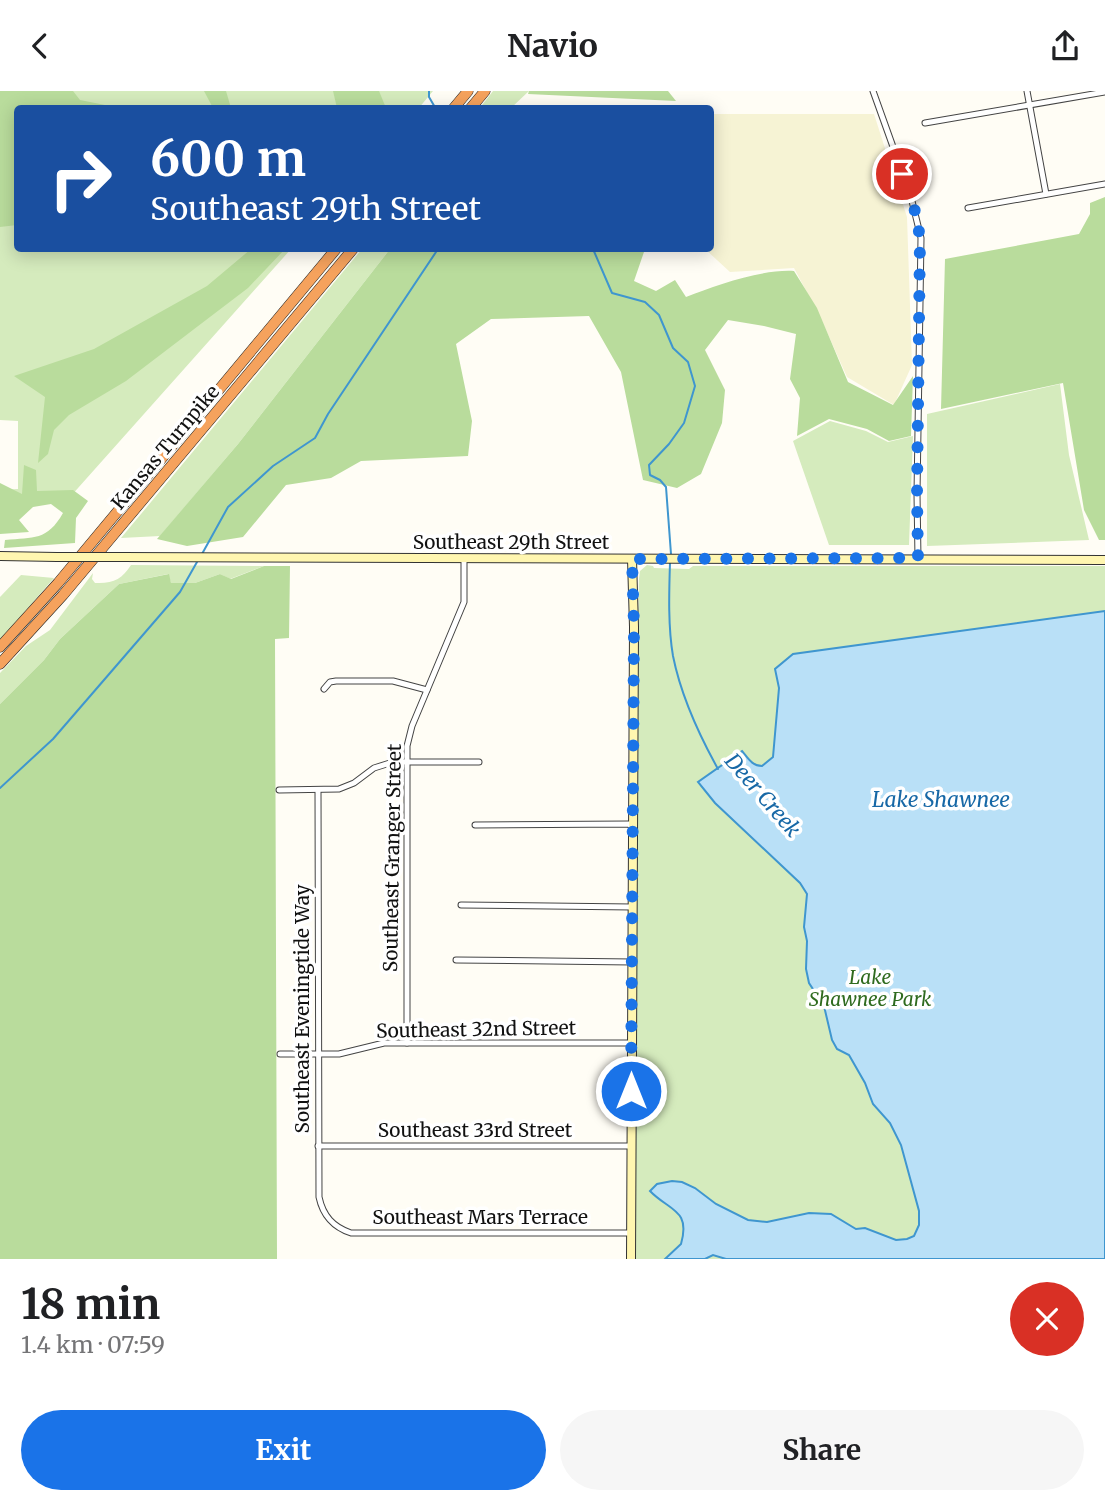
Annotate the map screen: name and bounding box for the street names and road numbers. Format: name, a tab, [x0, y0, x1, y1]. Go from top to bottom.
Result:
street label: Kansas Turnpike	[106, 380, 224, 514]
street label: Southeast 29th Street	[413, 530, 610, 554]
street label: Southeast Granger Street	[378, 743, 406, 972]
street label: Southeast Eveningtide Way	[290, 884, 314, 1134]
street label: Southeast 32nd Street	[376, 1015, 577, 1043]
street label: Southeast 33rd Street	[378, 1118, 573, 1142]
street label: Southeast Mars Terrace	[372, 1205, 588, 1229]

